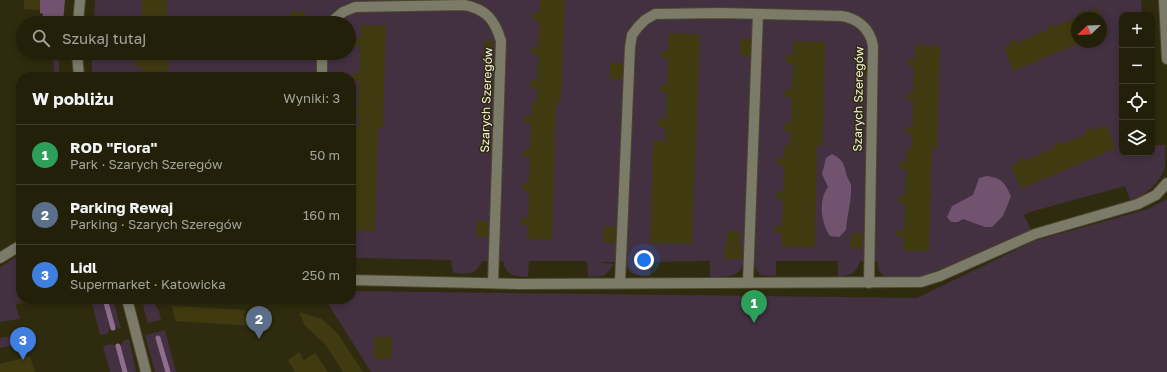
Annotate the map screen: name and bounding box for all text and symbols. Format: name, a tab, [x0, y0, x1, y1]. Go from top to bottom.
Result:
north arrow	[1071, 12, 1107, 48]
map controls	[1119, 12, 1155, 156]
button: +	[1119, 12, 1155, 48]
search box	[16, 16, 356, 60]
icon: search	[30, 27, 52, 49]
text: Szukaj tutaj	[62, 29, 146, 47]
street label: Szarych Szeregów	[850, 46, 866, 152]
street label: Szarych Szeregów	[477, 47, 495, 153]
button: −	[1119, 48, 1155, 84]
button: locate	[1119, 84, 1155, 120]
text: W pobliżu	[32, 88, 114, 109]
text: Wyniki: 3	[283, 90, 340, 106]
button: layers	[1119, 120, 1155, 156]
text: ROD "Flora"	[70, 138, 157, 156]
text: 1	[42, 147, 48, 163]
text: 50 m	[310, 147, 340, 163]
text: Park · Szarych Szeregów	[70, 156, 223, 172]
text: Parking Rewaj	[70, 198, 173, 216]
text: 2	[41, 207, 49, 223]
text: 160 m	[303, 207, 340, 223]
text: Parking · Szarych Szeregów	[70, 216, 242, 232]
your location	[634, 250, 654, 270]
text: Lidl	[70, 258, 97, 276]
text: 3	[41, 267, 49, 283]
text: 250 m	[302, 267, 340, 283]
text: Supermarket · Katowicka	[70, 276, 226, 292]
pin: 1	[741, 290, 767, 323]
pin: 2	[246, 306, 272, 339]
pin: 3	[10, 327, 36, 360]

